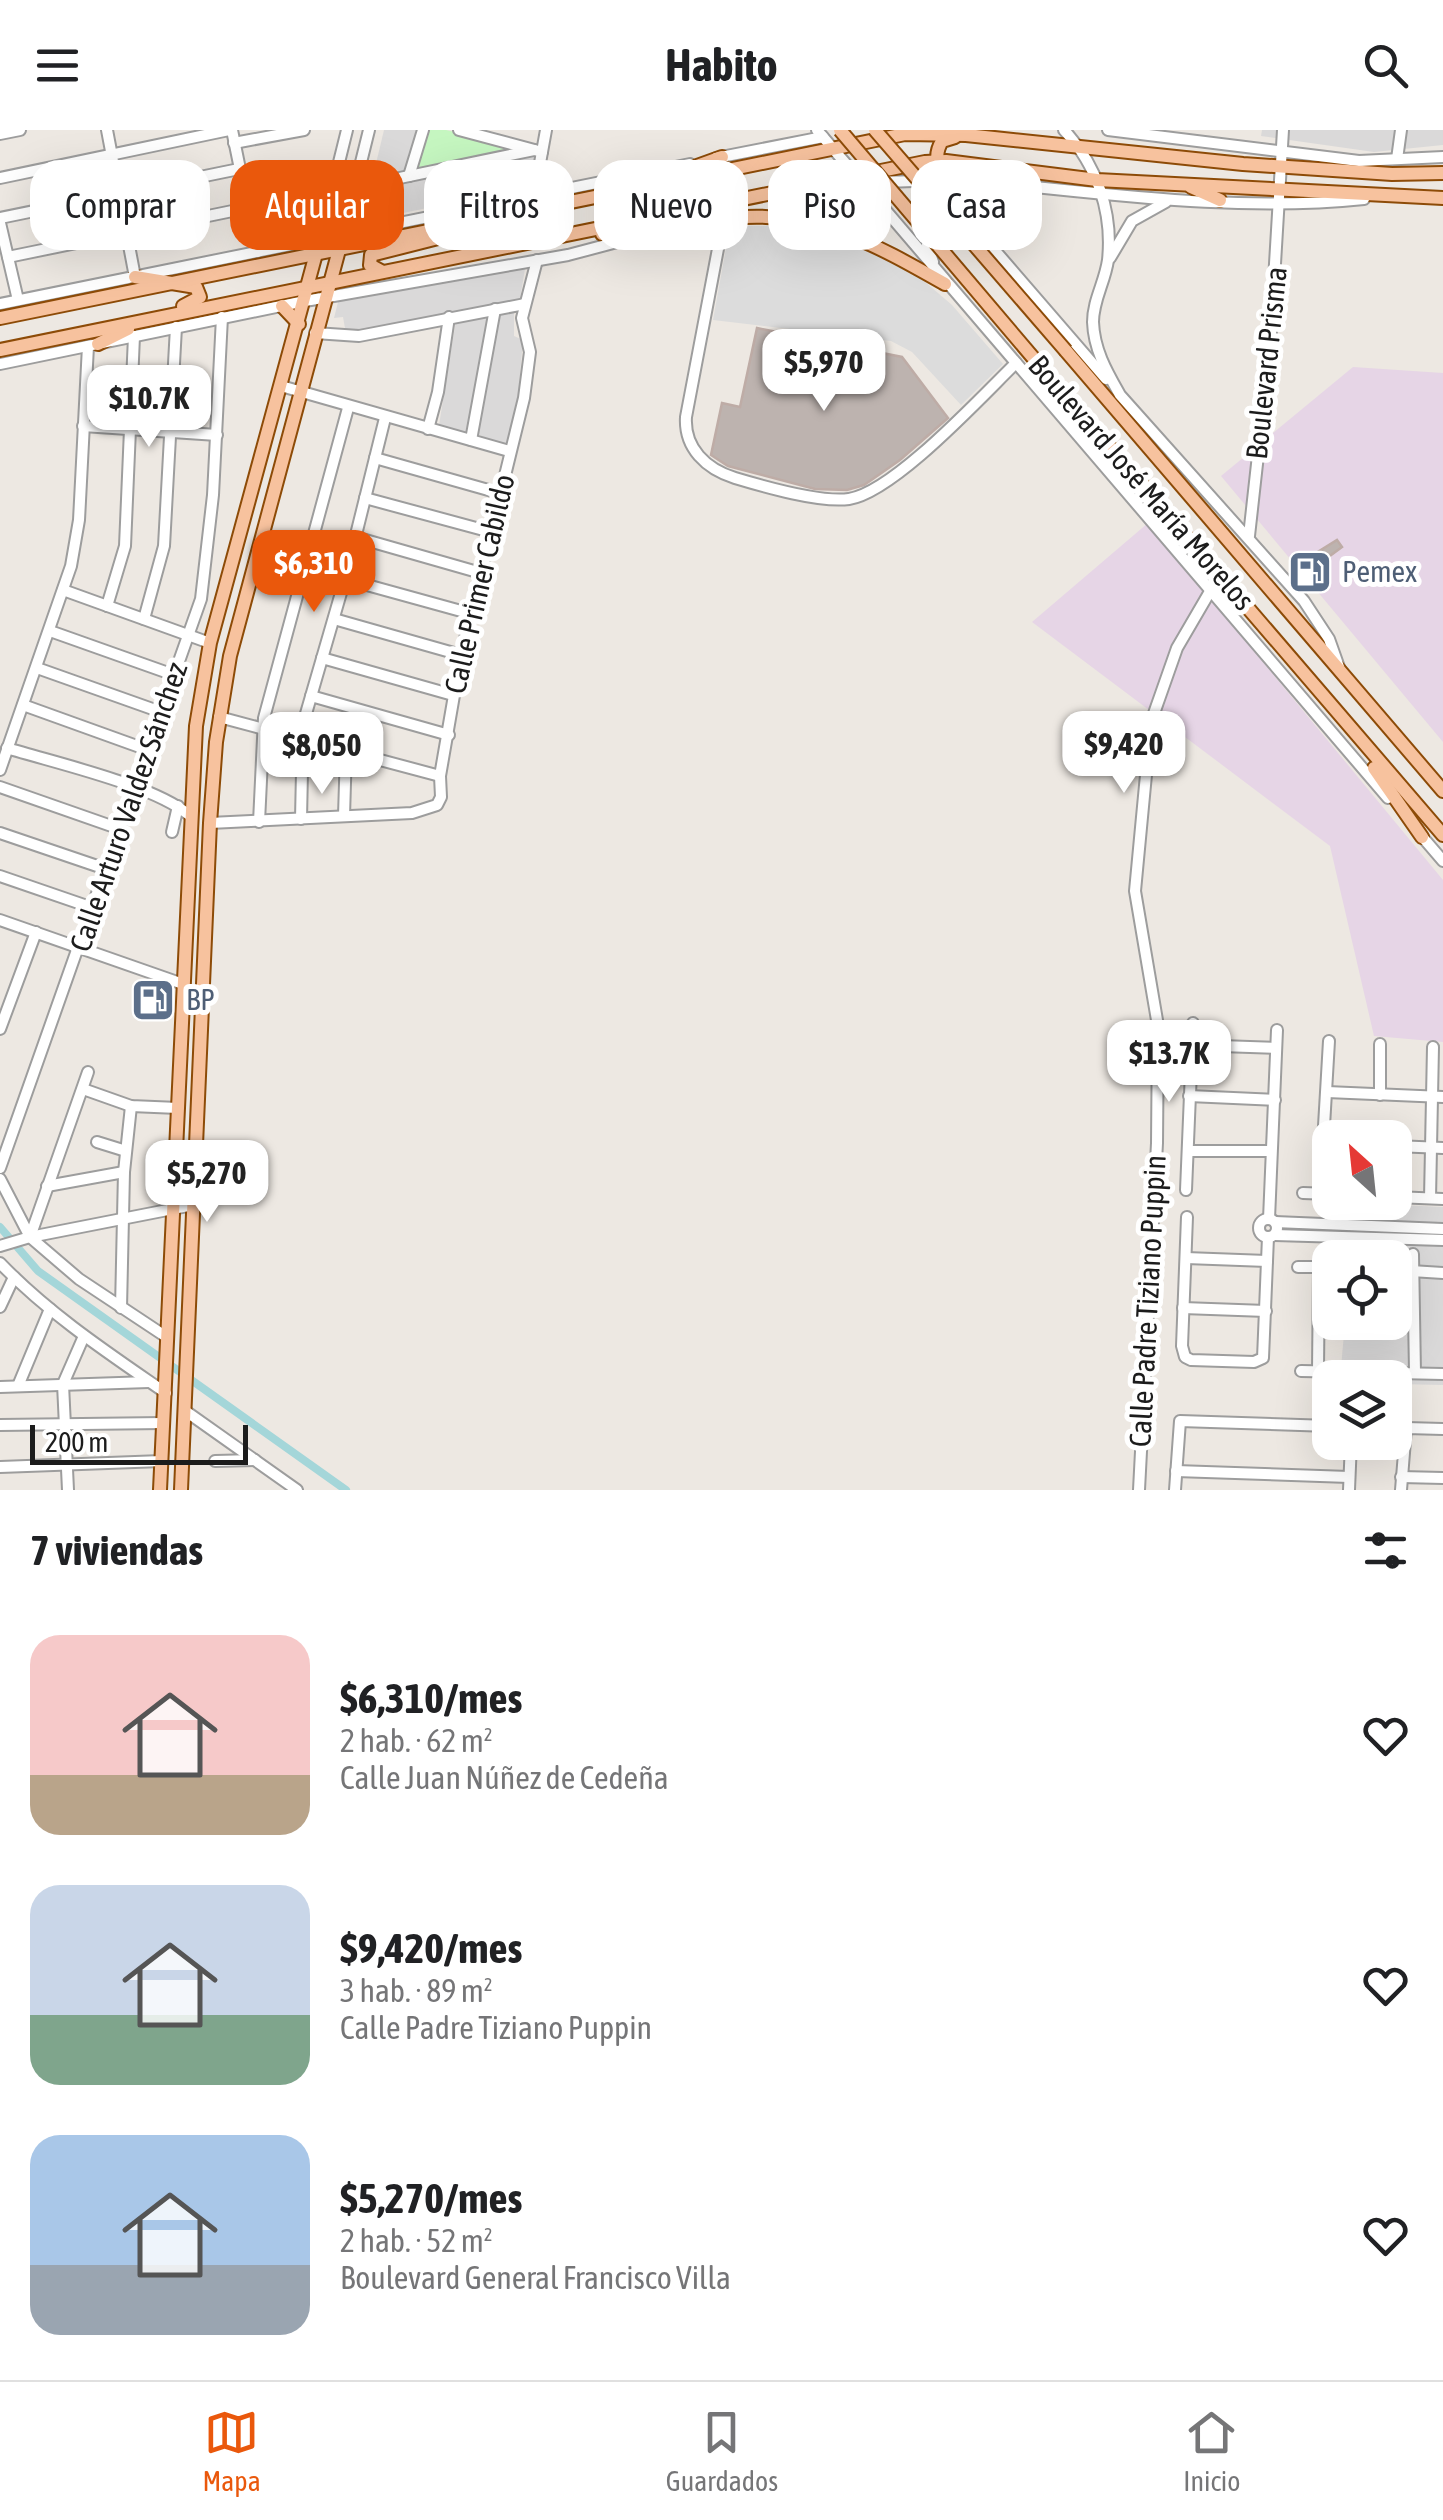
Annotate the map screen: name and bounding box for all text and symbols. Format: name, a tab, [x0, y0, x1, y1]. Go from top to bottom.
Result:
icon: menu	[30, 38, 85, 93]
icon: search	[1358, 38, 1413, 93]
text: Habito	[665, 39, 778, 91]
chip: Comprar	[30, 160, 210, 250]
chip: Alquilar	[230, 160, 404, 250]
chip: Filtros	[424, 160, 574, 250]
chip: Nuevo	[594, 160, 748, 250]
chip: Piso	[768, 160, 891, 250]
chip: Casa	[911, 160, 1042, 250]
street label: Boulevard Prisma	[1239, 265, 1293, 461]
pin: $5,970	[743, 329, 905, 414]
text: $5,970	[784, 343, 864, 380]
street label: Boulevard José María Morelos	[1022, 348, 1261, 616]
pin: $10.7K	[68, 365, 230, 450]
text: $10.7K	[109, 379, 189, 416]
street label: Calle Primer Cabildo	[437, 471, 521, 697]
pin: $6,310	[233, 530, 395, 615]
text: $6,310	[274, 544, 354, 581]
fuel station icon: Pemex	[1287, 549, 1333, 595]
place label: Pemex	[1342, 554, 1417, 588]
street label: Calle Arturo Valdez Sánchez	[63, 657, 194, 956]
pin: $9,420	[1043, 711, 1205, 796]
pin: $8,050	[241, 712, 403, 797]
text: $9,420	[1084, 725, 1164, 762]
text: $8,050	[282, 726, 362, 763]
fuel station icon: BP	[130, 977, 176, 1023]
place label: BP	[186, 982, 215, 1016]
pin: $13.7K	[1088, 1020, 1250, 1105]
text: $13.7K	[1129, 1034, 1209, 1071]
north arrow	[1312, 1120, 1412, 1220]
map controls	[1312, 1120, 1412, 1460]
pin: $5,270	[126, 1140, 288, 1225]
text: $5,270	[167, 1154, 247, 1191]
street label: Calle Padre Tiziano Puppin	[1122, 1154, 1172, 1448]
button: locate	[1312, 1240, 1412, 1340]
button: layers	[1312, 1360, 1412, 1460]
scale bar	[30, 1420, 248, 1464]
text: 200 m	[45, 1426, 108, 1458]
icon: filters	[1358, 1523, 1413, 1578]
text: 7 viviendas	[30, 1526, 203, 1574]
text: $6,310/mes	[340, 1674, 522, 1722]
icon: home	[110, 1675, 230, 1795]
icon: heart	[1358, 1708, 1413, 1763]
text: 2 hab. · 62 m²	[340, 1722, 493, 1759]
text: Calle Juan Núñez de Cedeña	[340, 1759, 669, 1796]
text: $9,420/mes	[340, 1924, 522, 1972]
icon: home	[110, 1925, 230, 2045]
icon: heart	[1358, 1958, 1413, 2013]
text: 3 hab. · 89 m²	[340, 1972, 493, 2009]
text: Calle Padre Tiziano Puppin	[340, 2009, 652, 2046]
text: $5,270/mes	[340, 2174, 522, 2222]
icon: home	[110, 2175, 230, 2295]
icon: heart	[1358, 2208, 1413, 2263]
text: 2 hab. · 52 m²	[340, 2222, 493, 2259]
text: Boulevard General Francisco Villa	[340, 2259, 731, 2296]
tab: Mapa	[203, 2405, 261, 2497]
tab: Guardados	[666, 2405, 778, 2497]
tab: Inicio	[1183, 2405, 1240, 2497]

